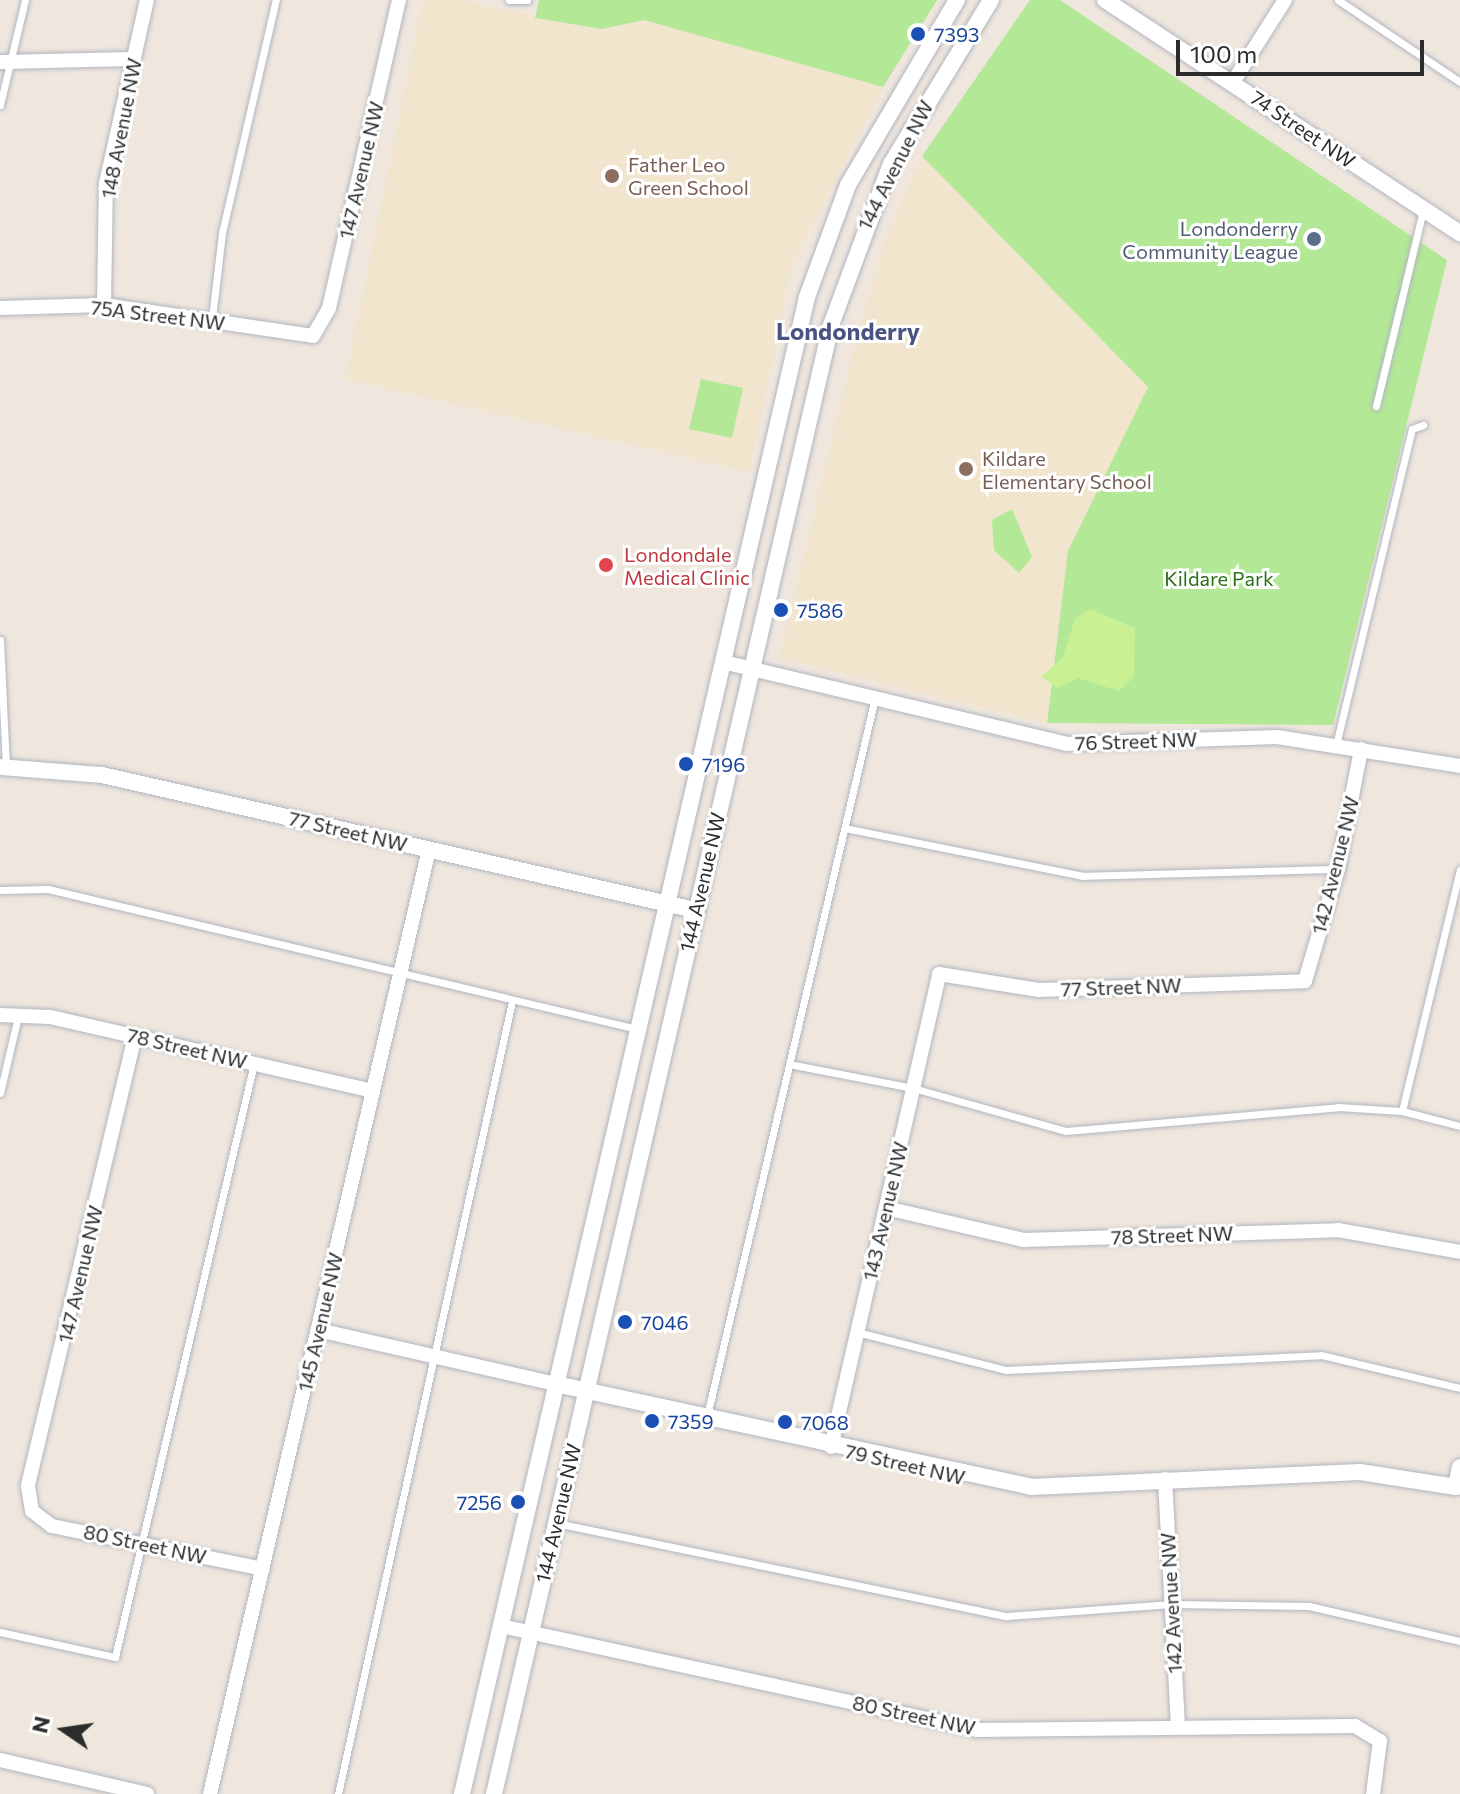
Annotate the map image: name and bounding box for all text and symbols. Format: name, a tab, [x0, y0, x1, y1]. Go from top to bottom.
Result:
place label: 7393	[934, 22, 979, 46]
scale bar	[1180, 24, 1428, 74]
marker: 7393	[909, 25, 927, 43]
text: 100 m	[1190, 39, 1257, 68]
street label: 148 Avenue NW	[96, 56, 146, 200]
street label: 74 Street NW	[1246, 85, 1360, 173]
street label: 144 Avenue NW	[852, 96, 938, 234]
street label: 147 Avenue NW	[334, 99, 388, 241]
place label: Father Leo Green School	[628, 152, 749, 199]
marker: Father Leo Green School	[603, 167, 621, 185]
place label: Londonderry Community League	[1122, 216, 1298, 263]
marker: Londonderry Community League	[1305, 230, 1323, 248]
street label: 75A Street NW	[90, 295, 226, 335]
district label: Londonderry	[776, 317, 920, 345]
place label: Kildare Elementary School	[982, 446, 1152, 493]
marker: Kildare Elementary School	[957, 460, 975, 478]
place label: Londondale Medical Clinic	[624, 542, 750, 589]
marker: Londondale Medical Clinic	[595, 554, 617, 576]
park label: Kildare Park	[1164, 566, 1274, 590]
place label: 7586	[797, 598, 843, 622]
marker: 7586	[772, 601, 790, 619]
street label: 76 Street NW	[1074, 727, 1198, 755]
place label: 7196	[702, 752, 745, 776]
marker: 7196	[677, 755, 695, 773]
street label: 142 Avenue NW	[1306, 794, 1364, 936]
street label: 77 Street NW	[286, 806, 410, 856]
street label: 144 Avenue NW	[674, 810, 730, 954]
street label: 77 Street NW	[1060, 973, 1182, 1001]
street label: 78 Street NW	[125, 1023, 249, 1073]
street label: 143 Avenue NW	[857, 1139, 913, 1283]
street label: 147 Avenue NW	[53, 1203, 107, 1345]
street label: 78 Street NW	[1110, 1221, 1234, 1249]
street label: 145 Avenue NW	[292, 1250, 348, 1394]
place label: 7046	[641, 1310, 689, 1334]
marker: 7046	[616, 1313, 634, 1331]
place label: 7359	[668, 1409, 714, 1433]
place label: 7068	[801, 1410, 849, 1434]
marker: 7359	[643, 1412, 661, 1430]
marker: 7068	[776, 1413, 794, 1431]
street label: 79 Street NW	[843, 1439, 967, 1489]
street label: 144 Avenue NW	[530, 1441, 586, 1585]
place label: 7256	[457, 1490, 502, 1514]
marker: 7256	[509, 1493, 527, 1511]
street label: 80 Street NW	[81, 1519, 209, 1569]
street label: 142 Avenue NW	[1155, 1532, 1187, 1674]
north arrow	[24, 1690, 104, 1770]
street label: 80 Street NW	[850, 1690, 978, 1740]
text: N	[25, 1713, 55, 1736]

